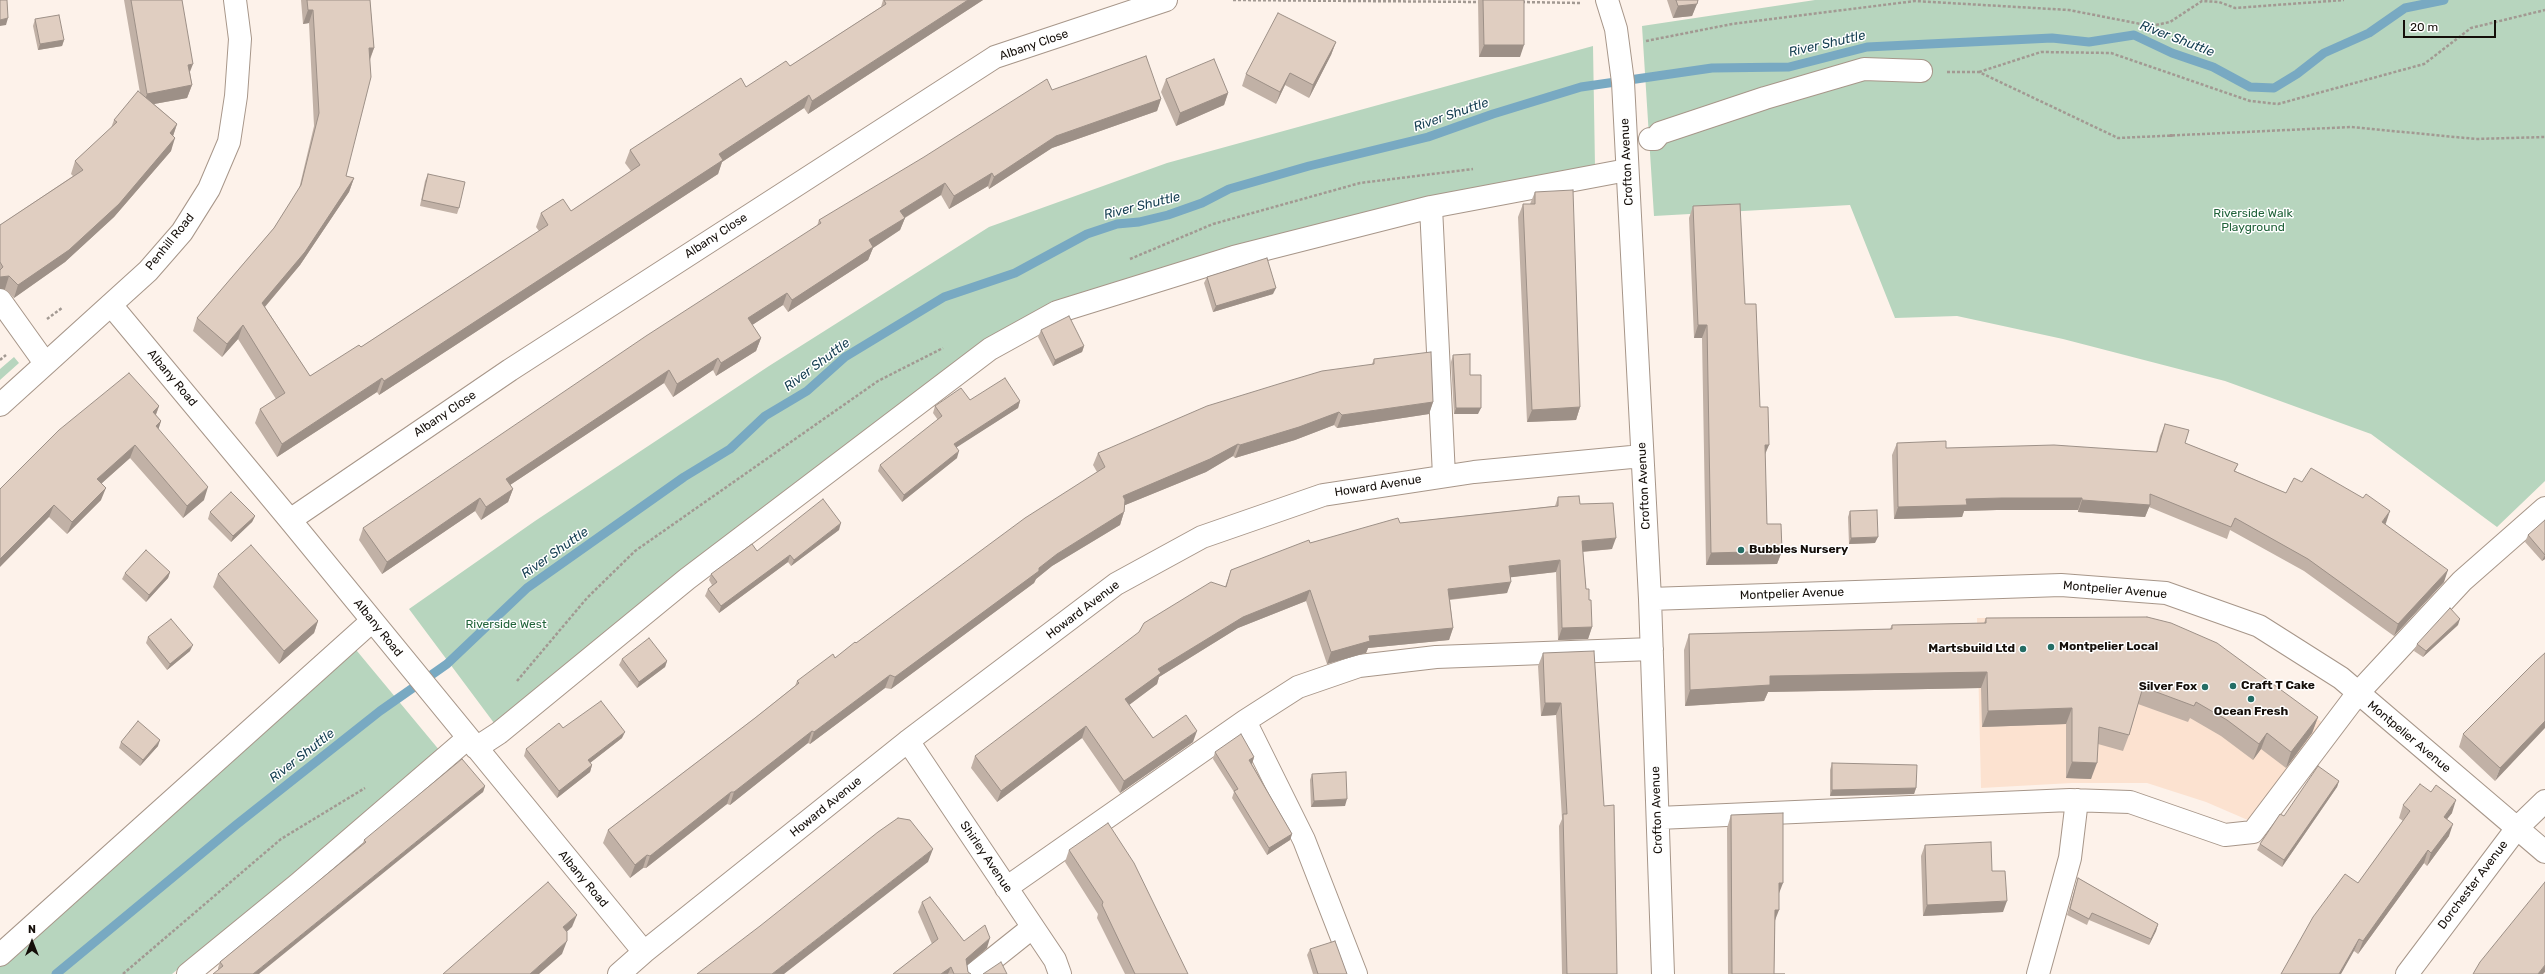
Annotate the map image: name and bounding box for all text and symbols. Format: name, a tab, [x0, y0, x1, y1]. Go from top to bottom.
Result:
scale bar	[2405, 12, 2498, 38]
water label: River Shuttle	[2138, 18, 2216, 60]
text: 20 m	[2410, 20, 2438, 34]
street label: Albany Close	[998, 26, 1070, 64]
water label: River Shuttle	[1787, 28, 1867, 60]
water label: River Shuttle	[1411, 95, 1491, 135]
street label: Crofton Avenue	[1618, 118, 1636, 206]
water label: River Shuttle	[1102, 189, 1182, 223]
park label: Riverside Walk Playground	[2213, 207, 2293, 235]
street label: Albany Close	[682, 210, 750, 262]
street label: Penhill Road	[143, 211, 197, 273]
water label: River Shuttle	[781, 335, 853, 395]
street label: Albany Road	[144, 347, 200, 409]
street label: Albany Close	[411, 388, 479, 440]
street label: Crofton Avenue	[1635, 442, 1653, 530]
street label: Howard Avenue	[1333, 472, 1423, 500]
water label: River Shuttle	[518, 524, 592, 582]
place label: Bubbles Nursery	[1749, 543, 1848, 557]
marker: Bubbles Nursery	[1736, 545, 1746, 555]
street label: Howard Avenue	[1044, 578, 1122, 642]
street label: Montpelier Avenue	[2062, 578, 2168, 602]
street label: Montpelier Avenue	[1740, 585, 1844, 603]
street label: Albany Road	[350, 596, 406, 660]
park label: Riverside West	[465, 618, 547, 632]
place label: Montpelier Local	[2059, 640, 2158, 654]
place label: Martsbuild Ltd	[1928, 642, 2015, 656]
marker: Montpelier Local	[2046, 642, 2056, 652]
marker: Martsbuild Ltd	[2018, 644, 2028, 654]
place label: Craft T Cake	[2241, 679, 2315, 693]
place label: Silver Fox	[2139, 680, 2197, 694]
marker: Craft T Cake	[2228, 681, 2238, 691]
marker: Silver Fox	[2200, 682, 2210, 692]
marker: Ocean Fresh	[2246, 694, 2256, 704]
street label: Montpelier Avenue	[2364, 698, 2454, 776]
place label: Ocean Fresh	[2214, 705, 2288, 719]
water label: River Shuttle	[266, 726, 338, 786]
street label: Crofton Avenue	[1648, 766, 1666, 854]
street label: Howard Avenue	[787, 774, 865, 840]
street label: Shirley Avenue	[957, 818, 1015, 896]
street label: Dorchester Avenue	[2435, 838, 2511, 932]
street label: Albany Road	[555, 848, 611, 910]
north arrow	[12, 922, 52, 962]
text: N	[28, 923, 36, 936]

